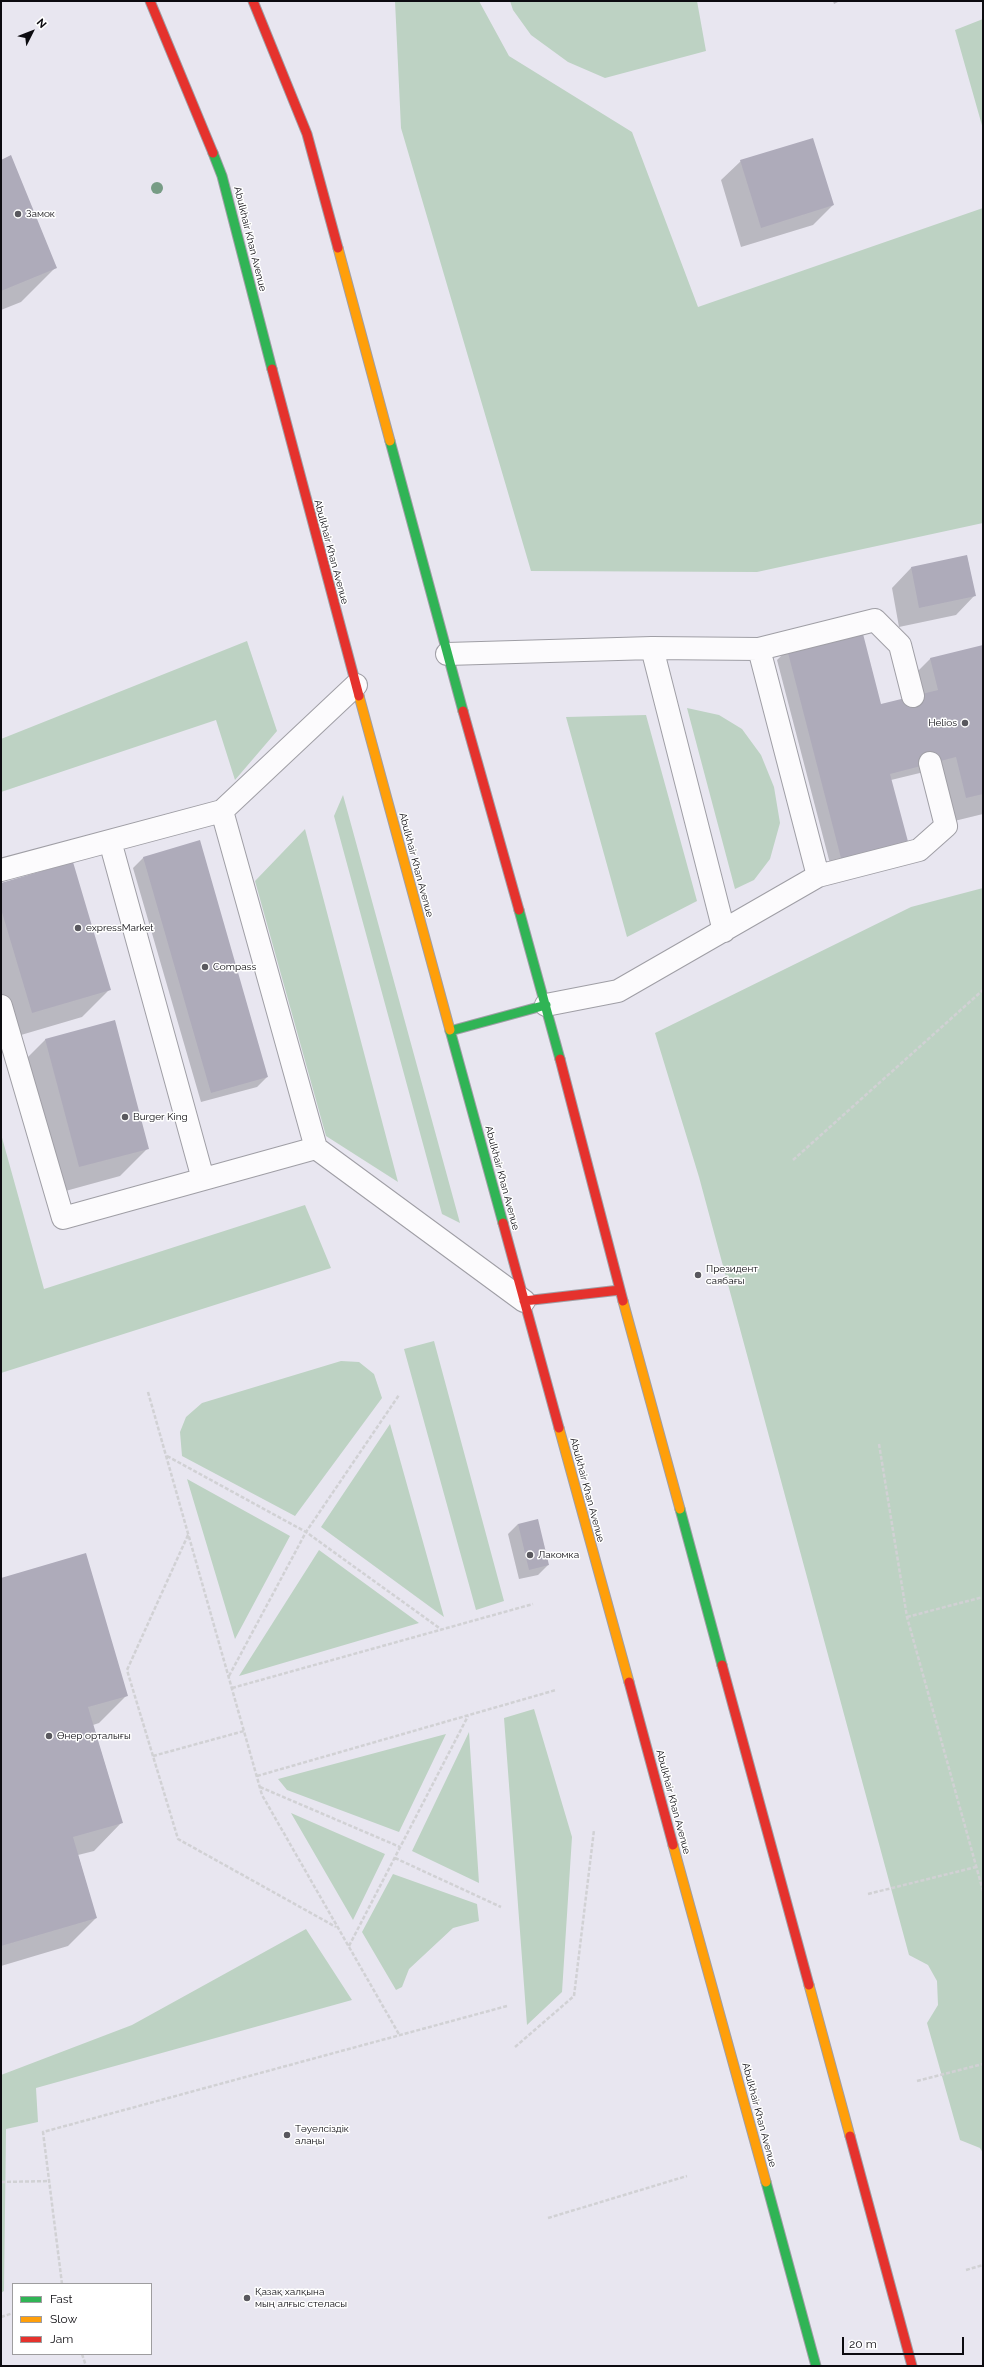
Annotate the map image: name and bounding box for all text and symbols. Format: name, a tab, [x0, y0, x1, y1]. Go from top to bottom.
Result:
north arrow	[12, 12, 52, 52]
text: N	[34, 16, 49, 31]
street label: Abulkhair Khan Avenue	[231, 185, 269, 293]
place label: Замок	[26, 208, 55, 220]
marker: Замок	[13, 209, 23, 219]
street label: Abulkhair Khan Avenue	[311, 498, 351, 606]
place label: Helios	[928, 717, 957, 729]
marker: Helios	[960, 718, 970, 728]
street label: Abulkhair Khan Avenue	[396, 811, 436, 919]
place label: expressMarket	[86, 922, 154, 934]
marker: expressMarket	[73, 923, 83, 933]
place label: Compass	[213, 961, 256, 973]
marker: Compass	[200, 962, 210, 972]
place label: Burger King	[133, 1111, 188, 1123]
marker: Burger King	[120, 1112, 130, 1122]
street label: Abulkhair Khan Avenue	[482, 1124, 522, 1232]
place label: Президент саябағы	[706, 1263, 758, 1286]
marker: Президент саябағы	[693, 1270, 703, 1280]
street label: Abulkhair Khan Avenue	[567, 1436, 607, 1544]
place label: Лакомка	[538, 1549, 579, 1561]
marker: Лакомка	[525, 1550, 535, 1560]
place label: Өнер орталығы	[57, 1730, 131, 1742]
marker: Өнер орталығы	[44, 1731, 54, 1741]
street label: Abulkhair Khan Avenue	[653, 1748, 693, 1856]
street label: Abulkhair Khan Avenue	[739, 2061, 779, 2169]
place label: Тәуелсіздік алаңы	[295, 2123, 349, 2146]
marker: Тәуелсіздік алаңы	[282, 2130, 292, 2140]
legend	[12, 2283, 152, 2355]
place label: Қазақ халқына мың алғыс стеласы	[255, 2286, 347, 2310]
text: Fast	[50, 2292, 73, 2306]
marker: Қазақ халқына мың алғыс стеласы	[242, 2293, 252, 2303]
text: Slow	[50, 2312, 77, 2326]
scale bar	[844, 2329, 966, 2355]
text: Jam	[50, 2332, 73, 2346]
text: 20 m	[849, 2337, 877, 2351]

